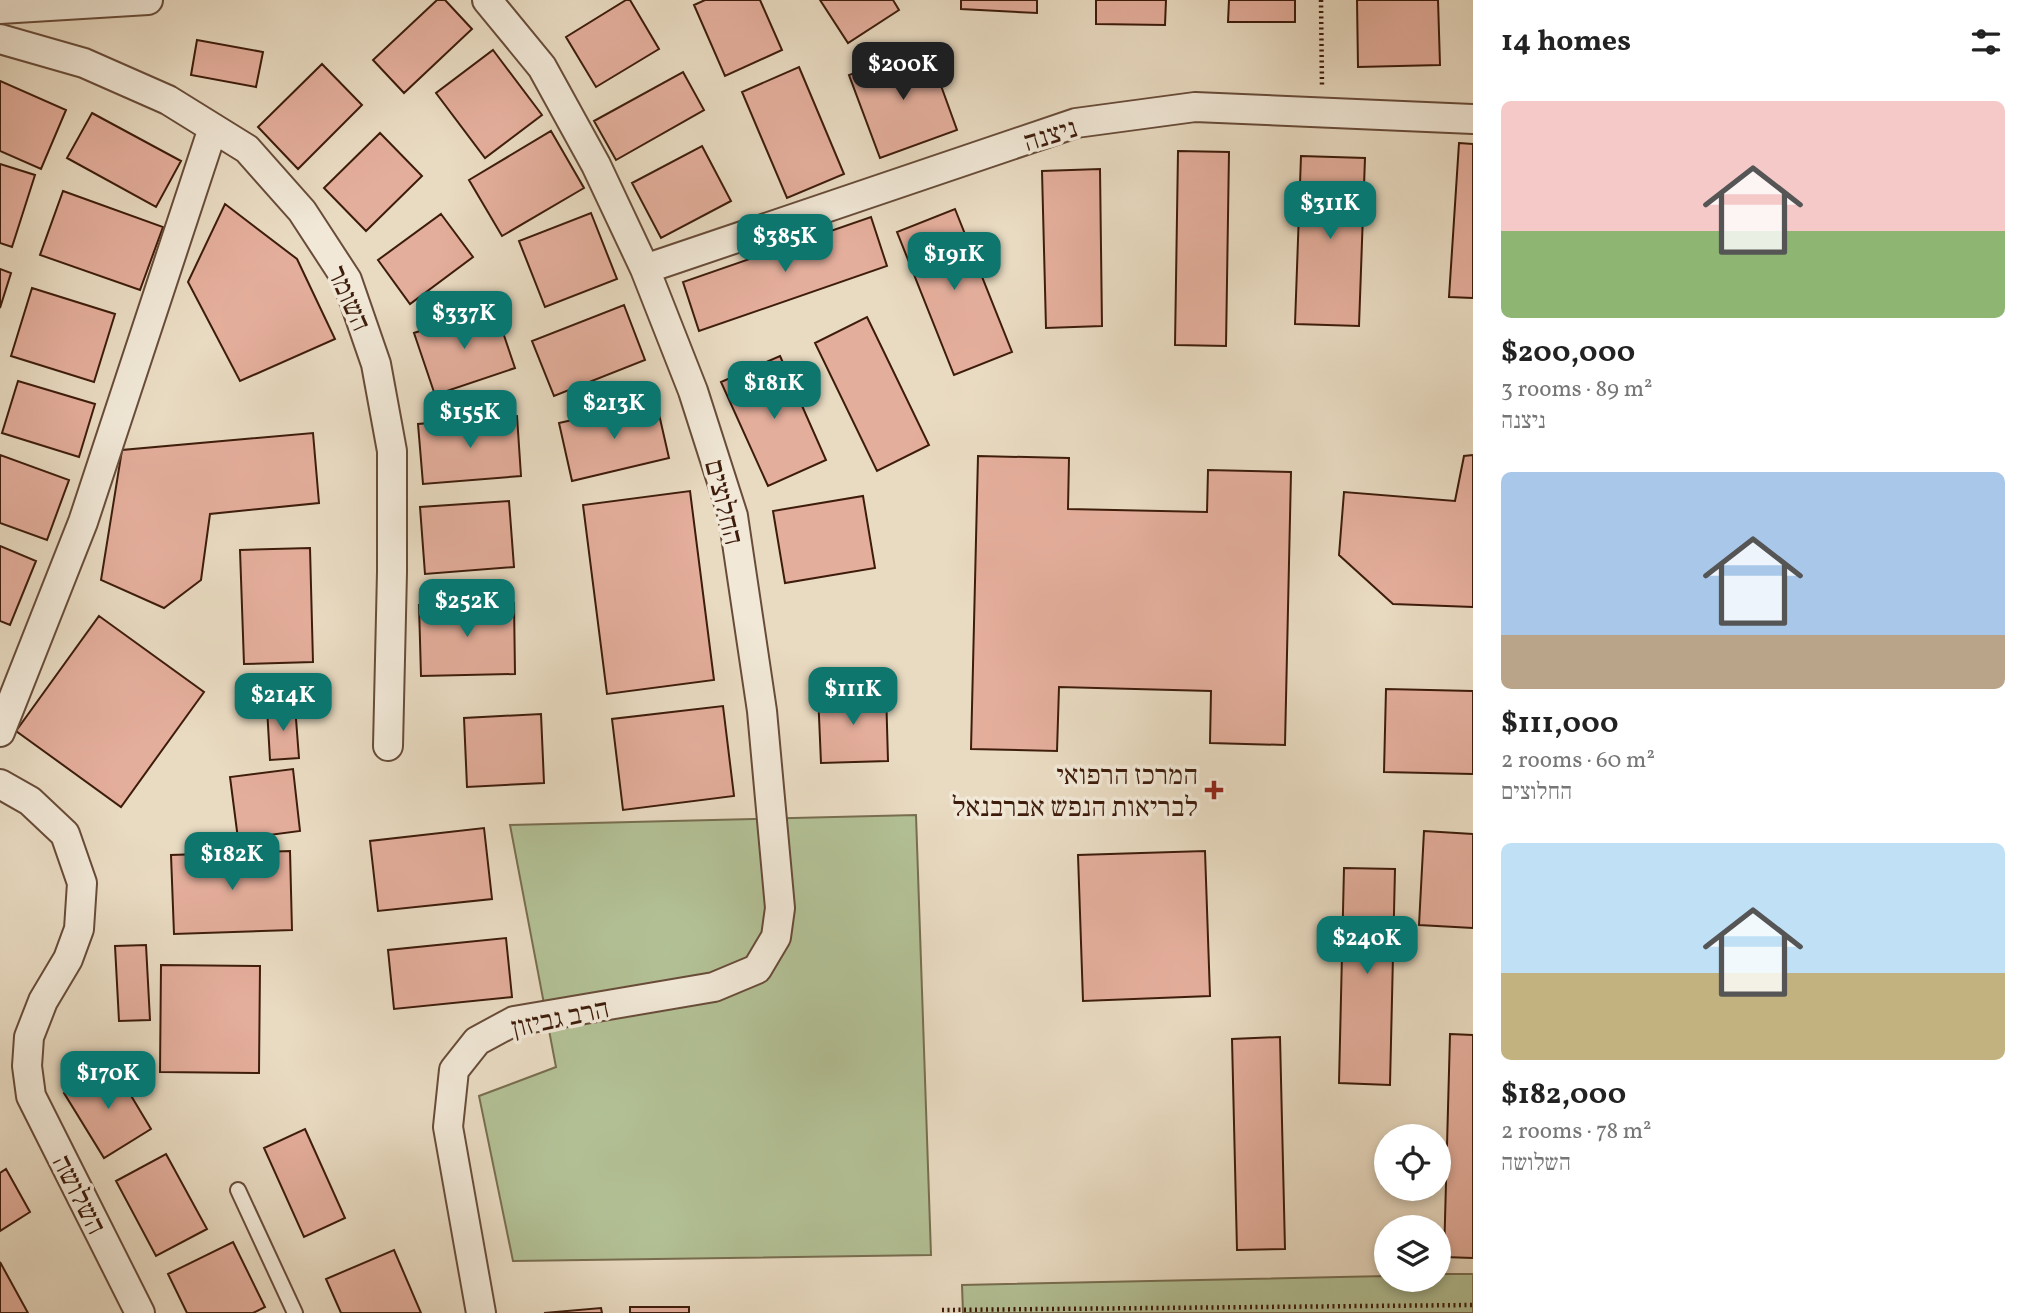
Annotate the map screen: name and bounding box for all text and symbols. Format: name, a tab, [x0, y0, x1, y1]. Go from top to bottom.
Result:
text: 14 homes	[1501, 21, 1631, 63]
icon: filters	[1967, 23, 2005, 61]
pin: $200K	[854, 42, 952, 102]
text: $200K	[868, 49, 938, 81]
street label: ניצנה	[1019, 110, 1083, 163]
icon: home	[1690, 147, 1816, 273]
pin: $311K	[1281, 182, 1379, 241]
text: $311K	[1300, 188, 1360, 220]
pin: $385K	[736, 215, 834, 274]
text: $385K	[753, 221, 817, 253]
pin: $191K	[905, 232, 1003, 292]
text: $191K	[924, 239, 984, 271]
street label: השומר	[316, 260, 379, 338]
pin: $337K	[415, 292, 513, 351]
text: $337K	[432, 298, 496, 330]
text: $200,000	[1501, 332, 1635, 374]
pin: $181K	[725, 362, 823, 421]
text: $181K	[744, 368, 804, 400]
text: 3 rooms · 89 m²	[1501, 374, 1653, 406]
pin: $213K	[565, 382, 663, 441]
text: $213K	[583, 388, 645, 420]
pin: $155K	[421, 391, 519, 450]
text: $155K	[440, 397, 500, 429]
text: ניצנה	[1501, 406, 1546, 438]
street label: החלוצים	[693, 456, 752, 549]
icon: home	[1690, 518, 1816, 644]
pin: $252K	[418, 580, 516, 639]
text: $252K	[435, 586, 499, 618]
pin: $111K	[804, 668, 902, 727]
pin: $214K	[234, 674, 332, 733]
text: $111K	[824, 674, 882, 706]
text: $214K	[251, 680, 315, 712]
text: $111,000	[1501, 703, 1619, 745]
text: 2 rooms · 60 m²	[1501, 745, 1655, 777]
place label: המרכז הרפואי לבריאות הנפש אברבנאל	[952, 757, 1198, 828]
text: החלוצים	[1501, 777, 1572, 809]
marker: המרכז הרפואי לבריאות הנפש אברבנאל	[1204, 780, 1224, 800]
pin: $182K	[183, 832, 281, 892]
text: $182K	[201, 839, 264, 871]
icon: home	[1690, 889, 1816, 1015]
pin: $240K	[1318, 916, 1416, 976]
text: $240K	[1333, 923, 1401, 955]
street label: הרב גביזון	[508, 990, 613, 1049]
pin: $170K	[59, 1052, 157, 1111]
text: $170K	[76, 1058, 140, 1090]
text: $182,000	[1501, 1074, 1626, 1116]
text: 2 rooms · 78 m²	[1501, 1116, 1652, 1148]
map controls	[1374, 1124, 1451, 1292]
button: locate	[1374, 1124, 1451, 1201]
street label: השלושה	[41, 1148, 114, 1242]
text: השלושה	[1501, 1148, 1571, 1180]
button: layers	[1374, 1215, 1451, 1292]

